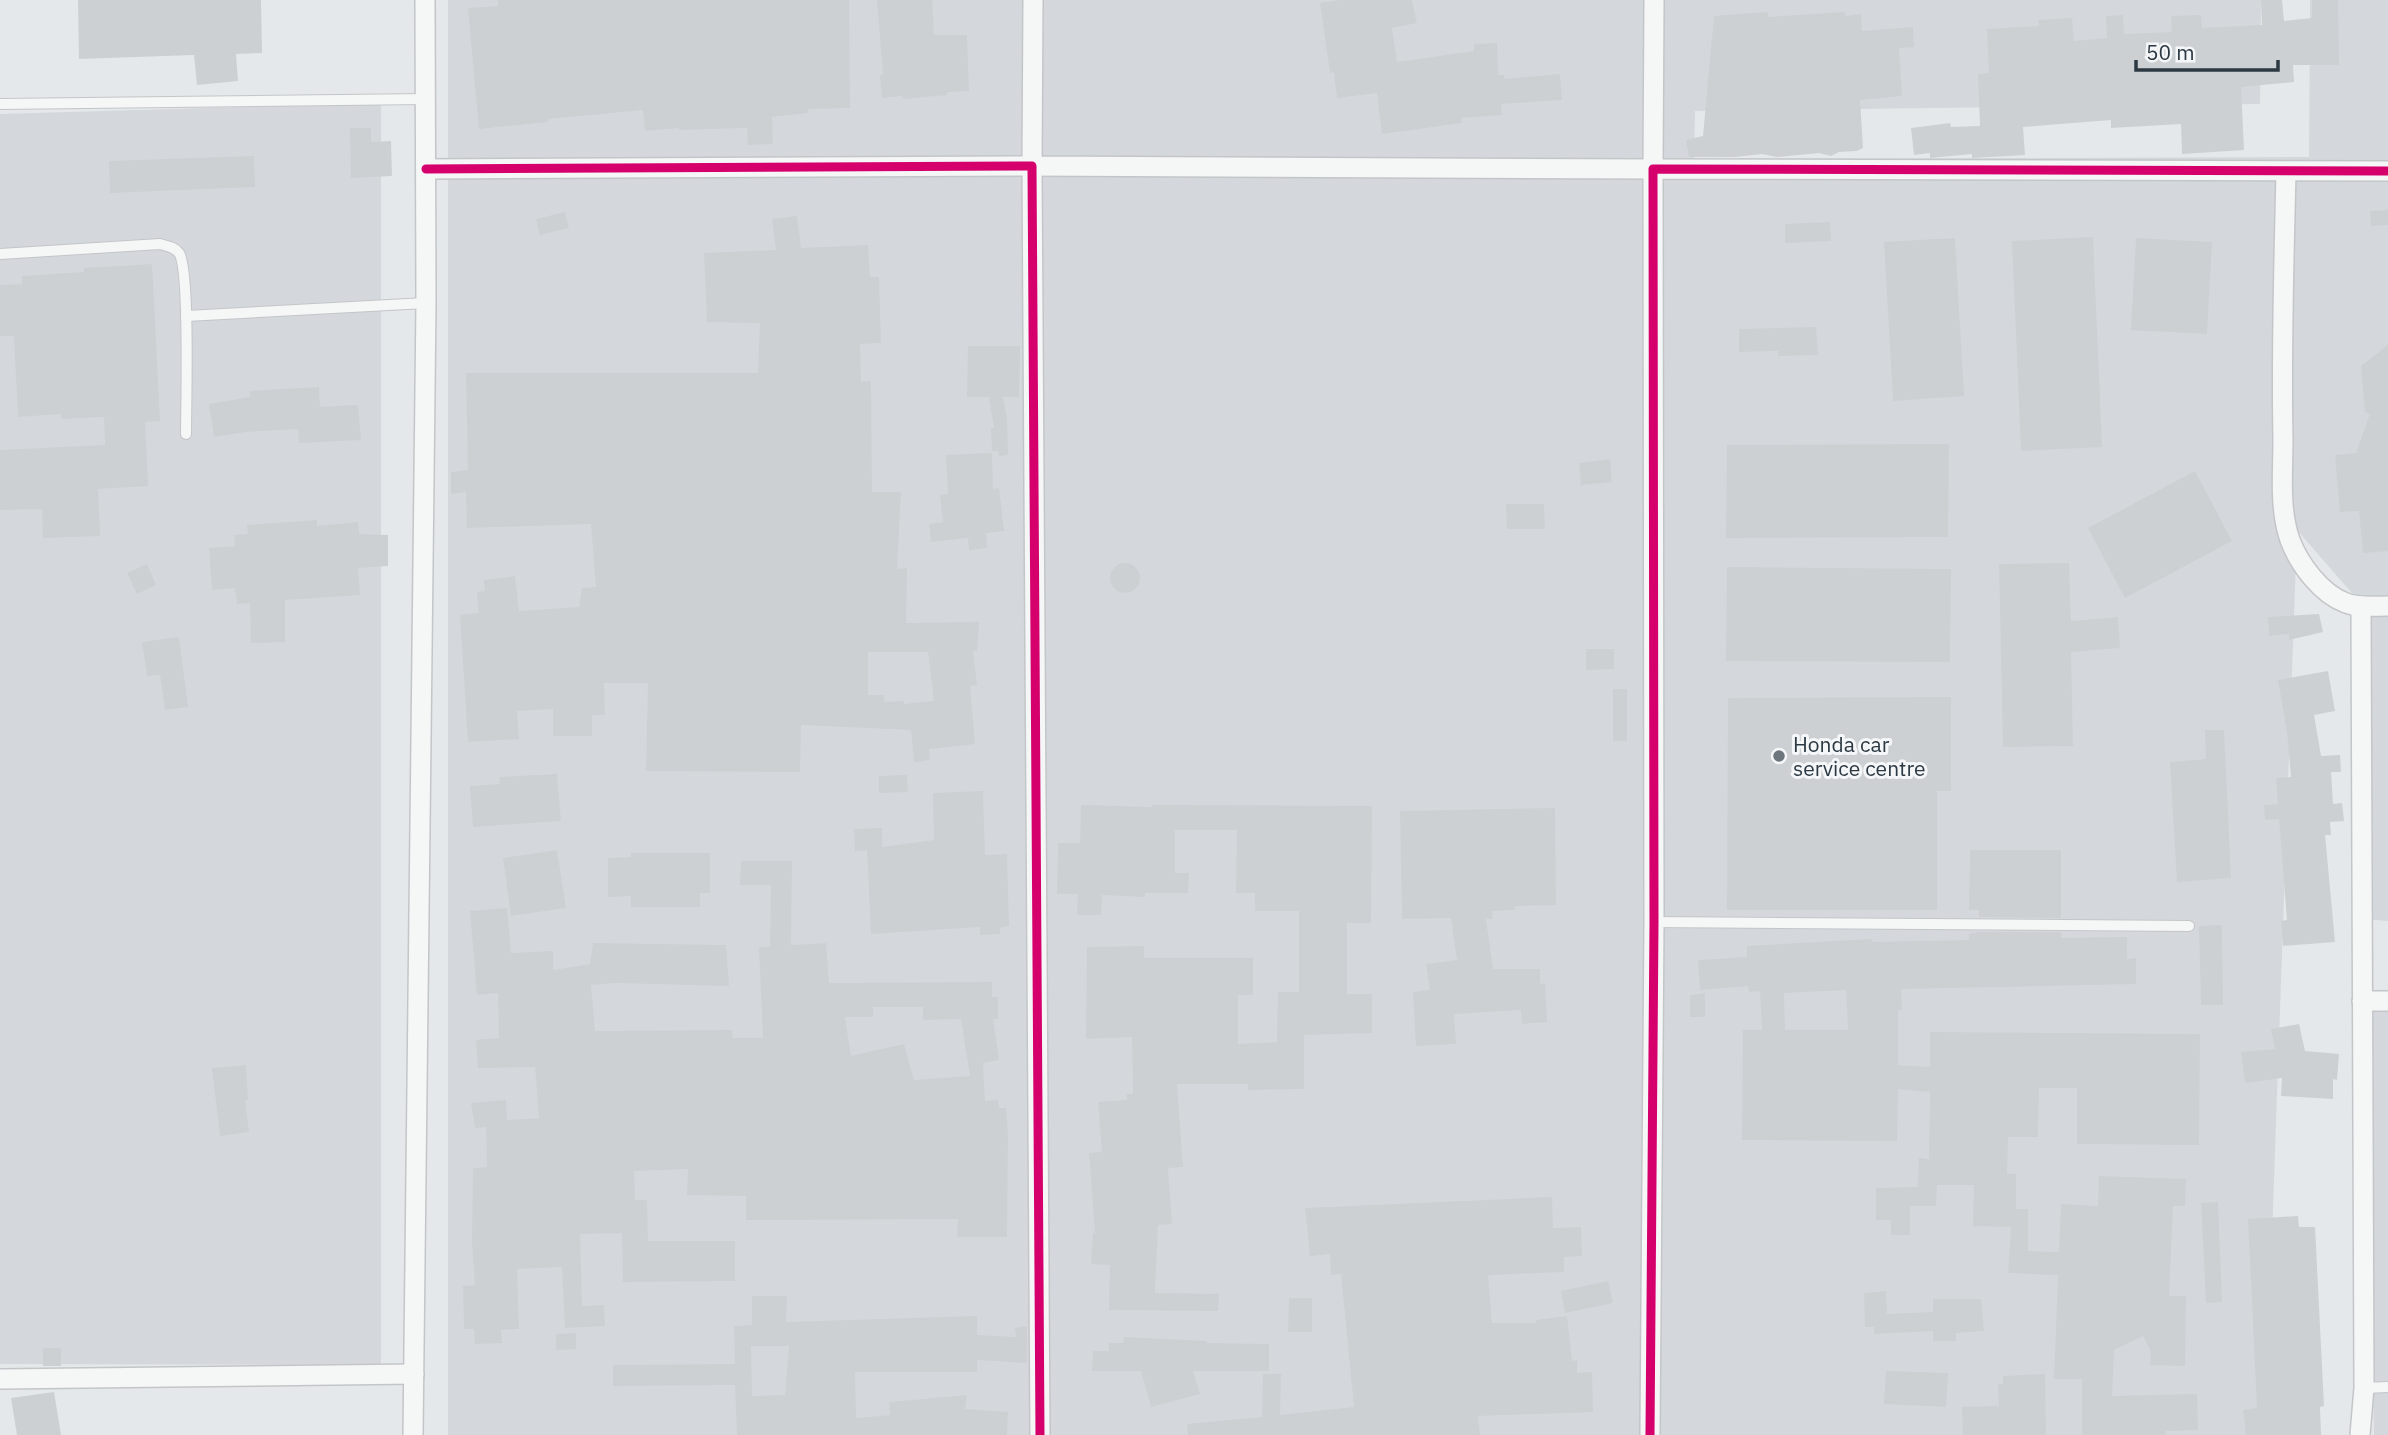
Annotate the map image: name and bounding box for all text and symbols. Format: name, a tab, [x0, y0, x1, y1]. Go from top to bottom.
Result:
scale bar	[2136, 28, 2278, 72]
text: 50 m	[2146, 38, 2195, 66]
place label: Honda car service centre	[1793, 730, 1926, 782]
marker: Honda car service centre	[1771, 748, 1787, 764]

